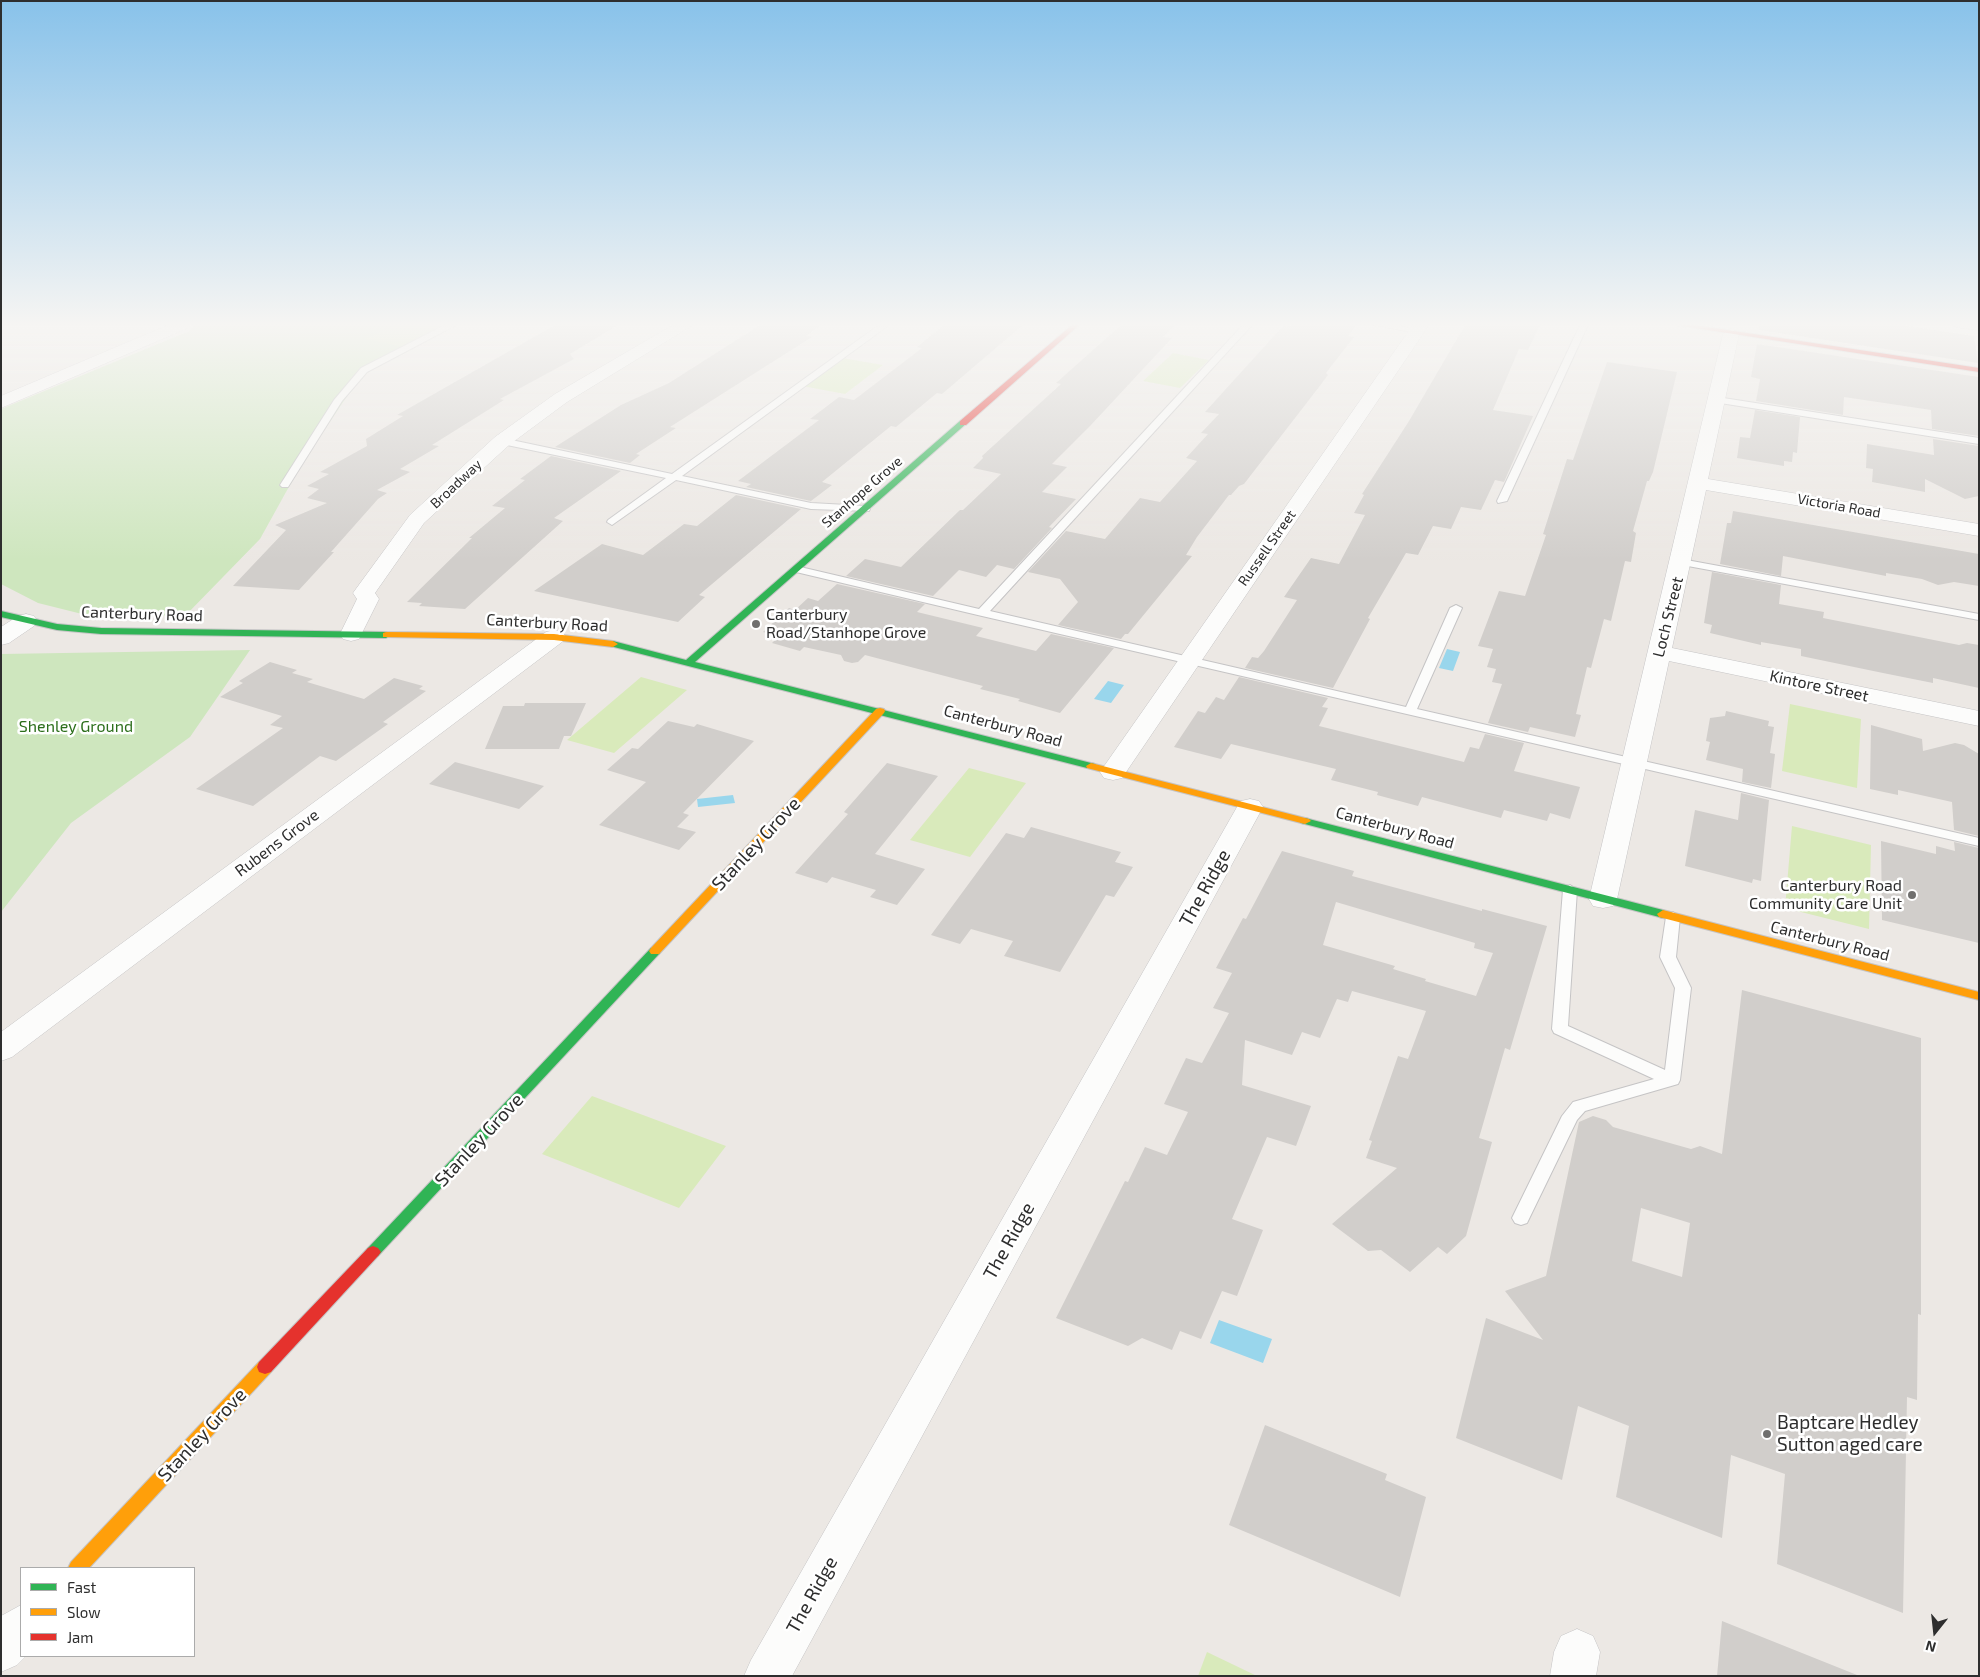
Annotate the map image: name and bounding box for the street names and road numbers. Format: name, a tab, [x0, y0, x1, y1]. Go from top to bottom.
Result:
street label: Stanhope Grove	[818, 453, 906, 531]
street label: Broadway	[427, 456, 485, 512]
street label: Victoria Road	[1796, 490, 1882, 522]
street label: Russell Street	[1235, 507, 1299, 589]
street label: Loch Street	[1649, 575, 1687, 659]
street label: Canterbury Road	[81, 602, 203, 626]
street label: Canterbury Road	[486, 610, 608, 636]
street label: Kintore Street	[1768, 666, 1870, 706]
street label: Canterbury Road	[942, 701, 1064, 751]
street label: Stanley Grove	[707, 793, 805, 895]
street label: Canterbury Road	[1334, 803, 1456, 853]
street label: Rubens Grove	[231, 805, 323, 881]
street label: The Ridge	[1175, 845, 1235, 931]
street label: Canterbury Road	[1769, 917, 1891, 965]
street label: Stanley Grove	[430, 1089, 528, 1191]
street label: The Ridge	[979, 1198, 1039, 1284]
street label: Stanley Grove	[153, 1384, 251, 1486]
street label: The Ridge	[782, 1552, 842, 1638]

